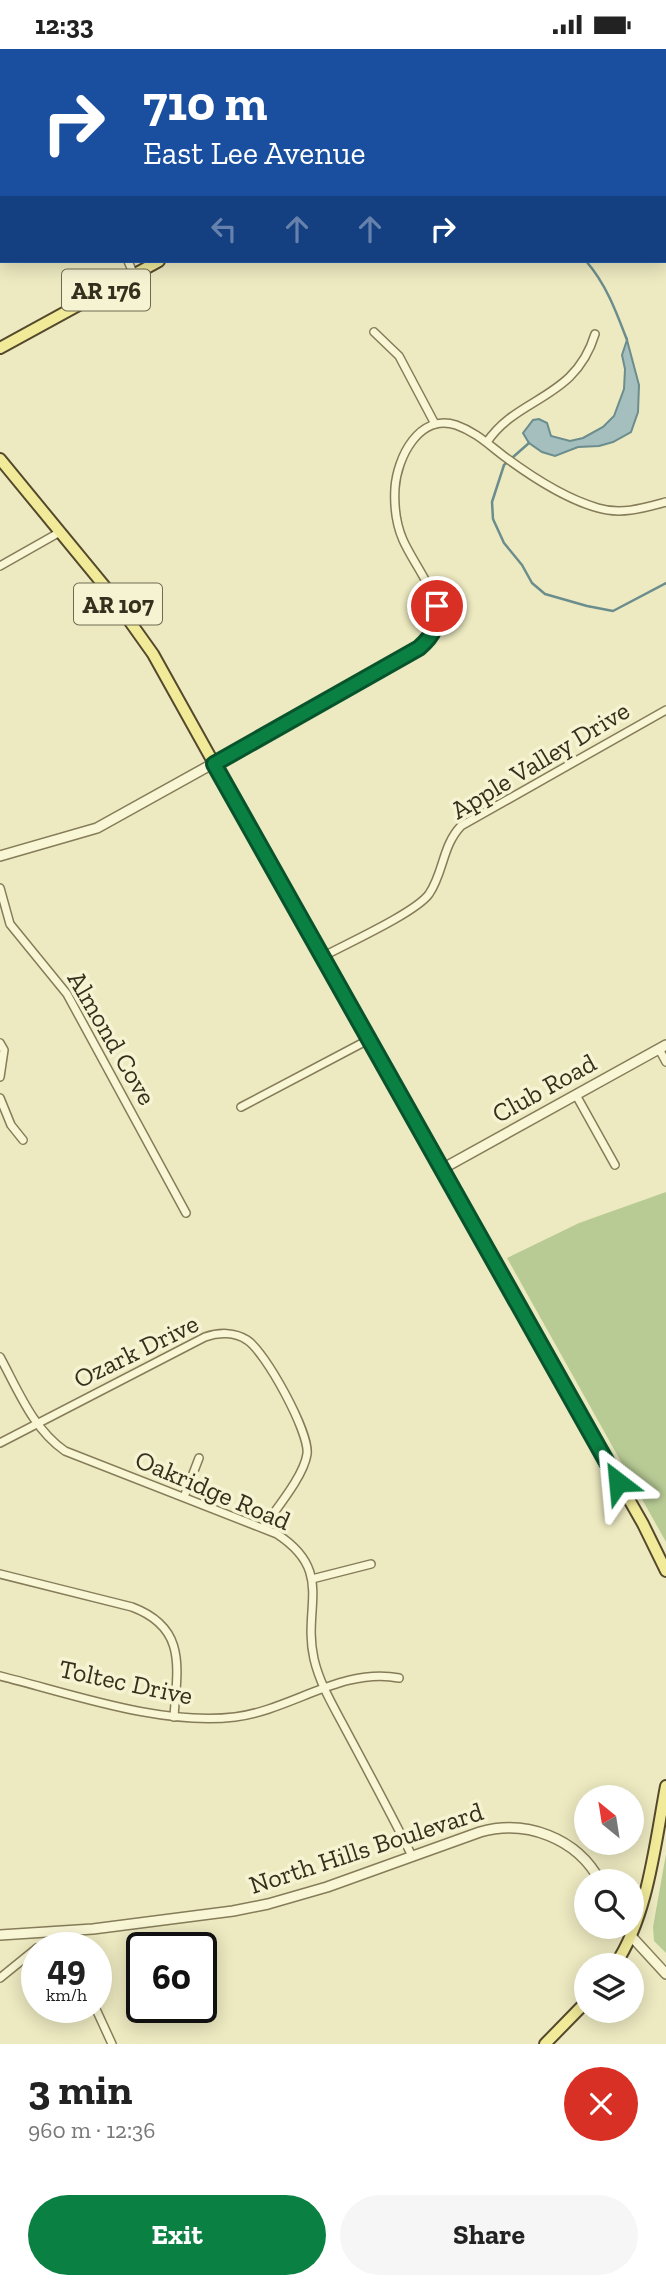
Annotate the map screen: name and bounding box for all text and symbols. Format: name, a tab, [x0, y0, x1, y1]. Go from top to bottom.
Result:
text: 12:33	[35, 9, 94, 41]
text: 710 m	[143, 74, 267, 133]
icon: right	[28, 77, 119, 168]
text: East Lee Avenue	[143, 134, 366, 172]
icon: left	[205, 210, 243, 248]
icon: ahead	[278, 210, 316, 248]
icon: ahead	[351, 210, 389, 248]
icon: right	[424, 210, 462, 248]
road number: AR 176	[62, 270, 150, 311]
pin	[407, 576, 467, 636]
road number: AR 107	[74, 583, 162, 625]
icon: arrive	[418, 587, 456, 625]
street label: Apple Valley Drive	[445, 694, 635, 826]
street label: Almond Cove	[61, 965, 163, 1111]
street label: Club Road	[486, 1046, 602, 1130]
street label: Ozark Drive	[68, 1307, 204, 1395]
street label: Oakridge Road	[131, 1443, 295, 1537]
position arrow	[581, 1445, 655, 1519]
street label: Toltec Drive	[56, 1652, 196, 1712]
north arrow	[574, 1785, 644, 1855]
map controls	[574, 1785, 644, 2023]
street label: North Hills Boulevard	[245, 1795, 487, 1901]
button: search	[574, 1869, 644, 1939]
speed limit sign: 60	[126, 1932, 217, 2023]
text: 49	[47, 1947, 86, 1989]
button: layers	[574, 1953, 644, 2023]
text: km/h	[46, 1984, 87, 2006]
text: 3 min	[28, 2064, 133, 2115]
button: close	[564, 2067, 638, 2141]
text: 960 m · 12:36	[28, 2116, 156, 2144]
button: Exit	[28, 2195, 326, 2275]
button: Share	[340, 2195, 638, 2275]

